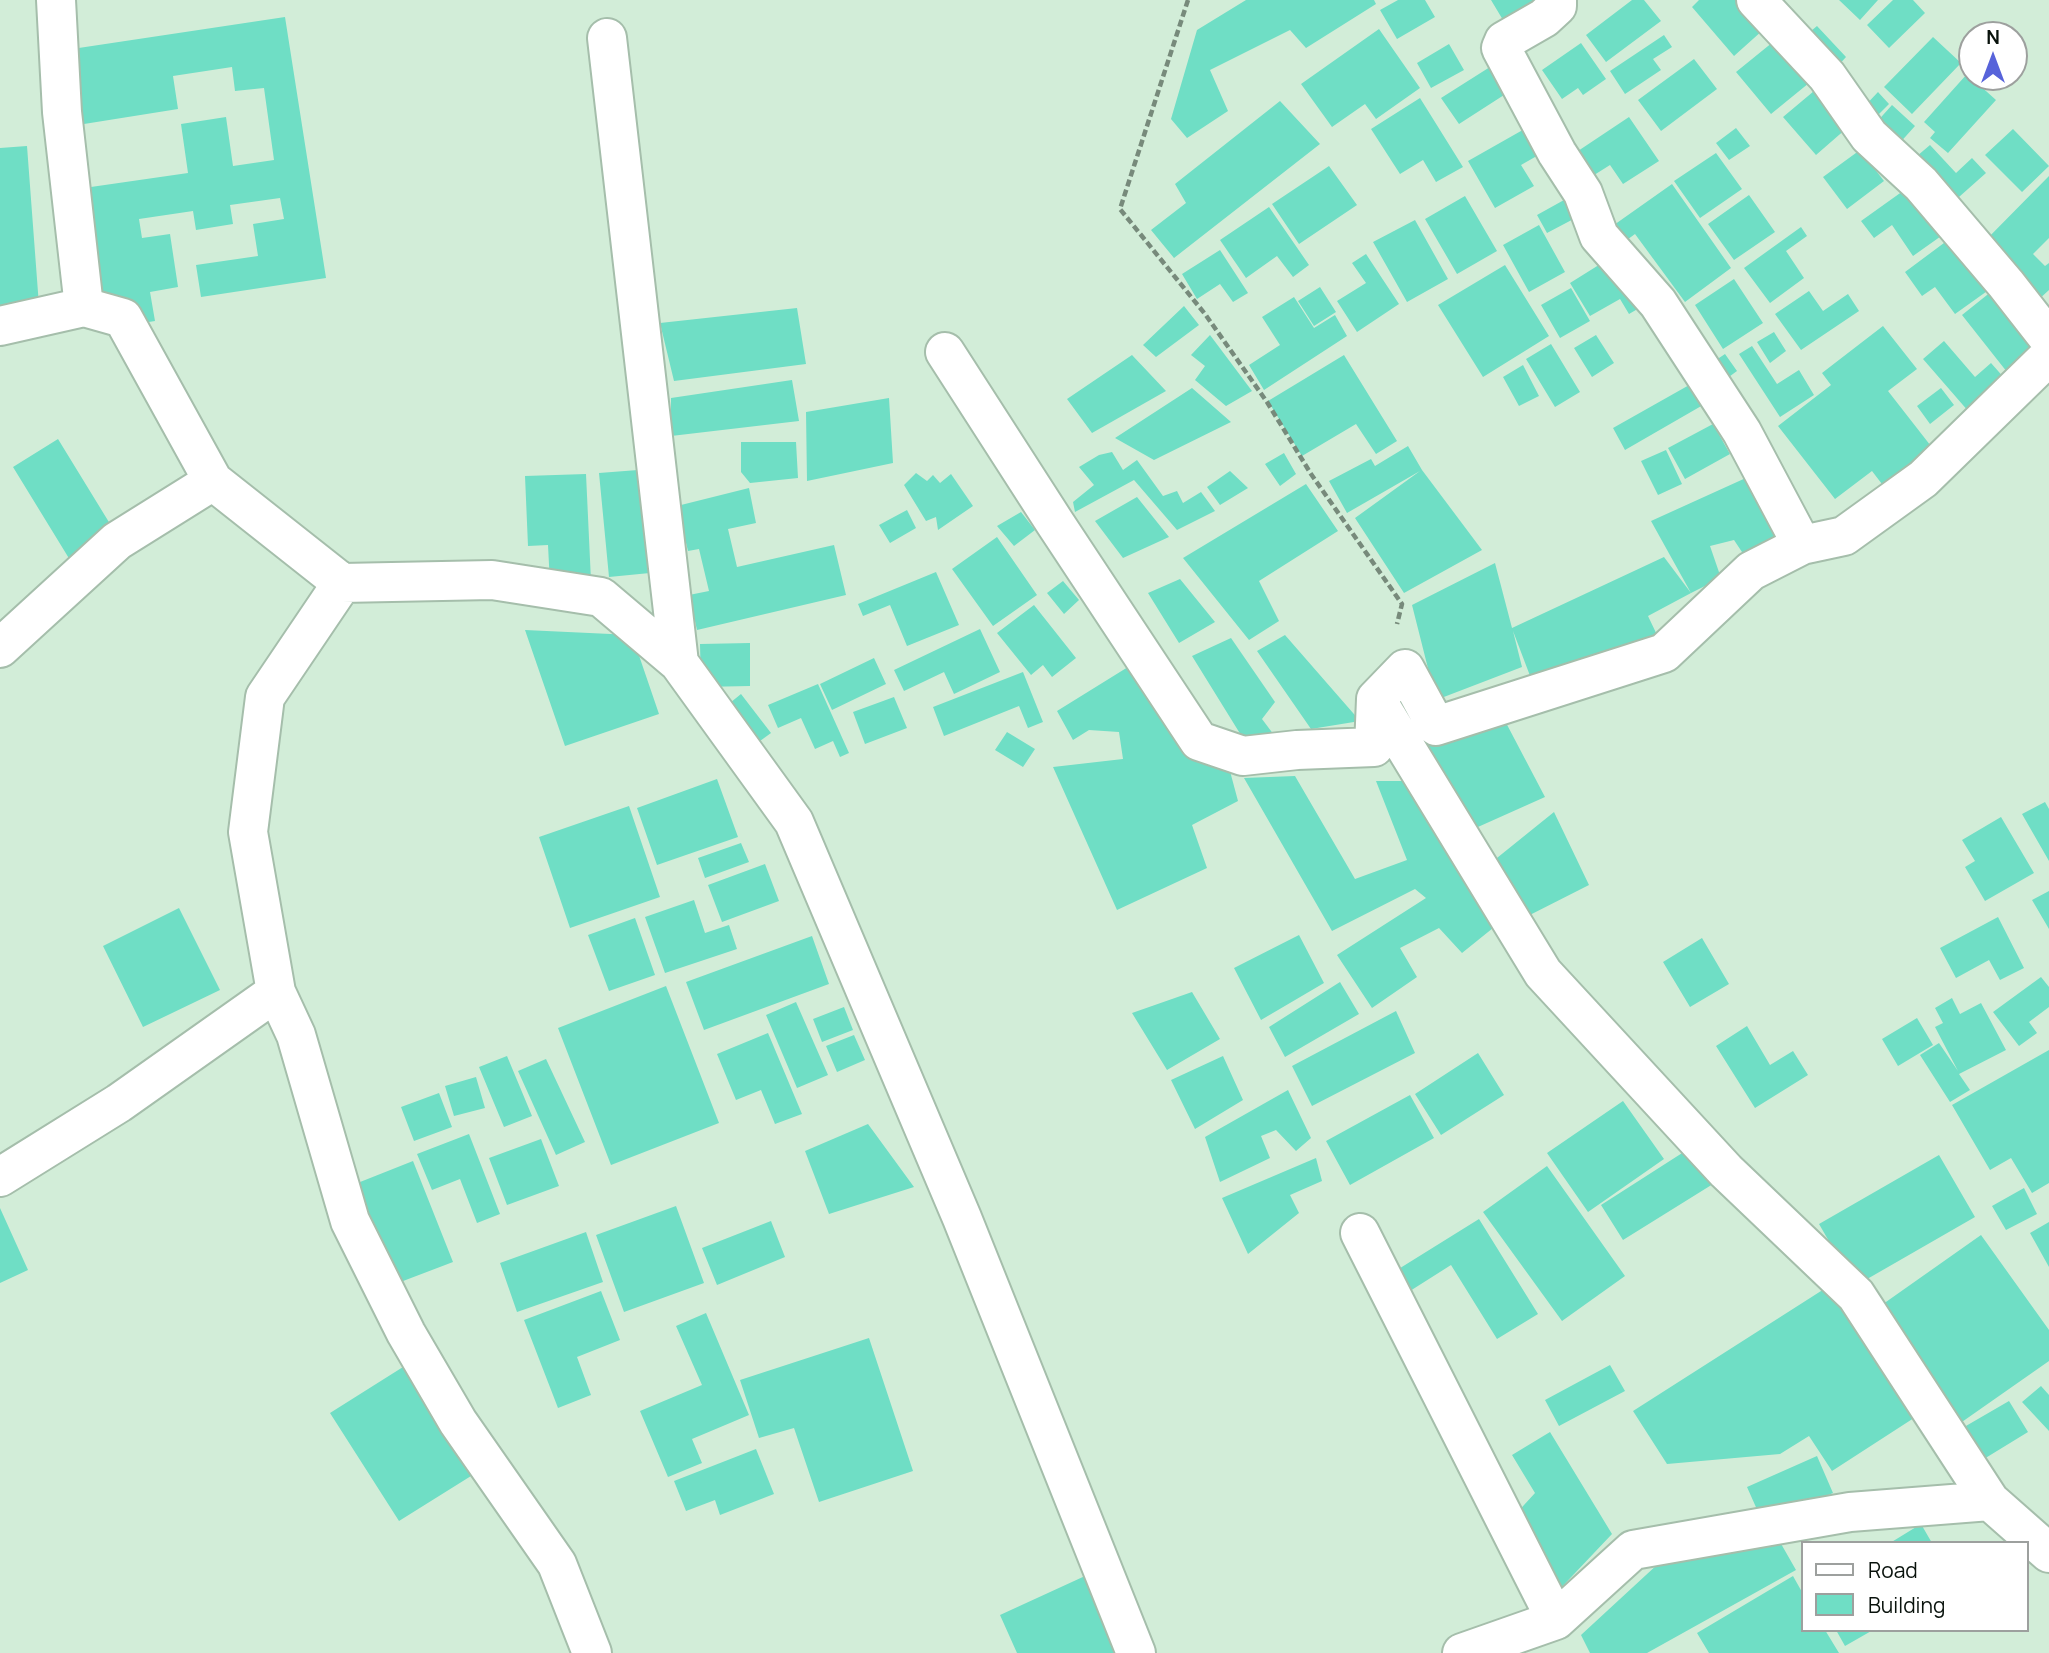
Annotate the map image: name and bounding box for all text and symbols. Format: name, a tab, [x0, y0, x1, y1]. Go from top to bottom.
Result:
north arrow	[1958, 21, 2028, 91]
text: N	[1986, 24, 2000, 50]
legend	[1800, 1541, 2028, 1632]
text: Road	[1868, 1556, 1918, 1584]
text: Building	[1868, 1591, 1945, 1619]

